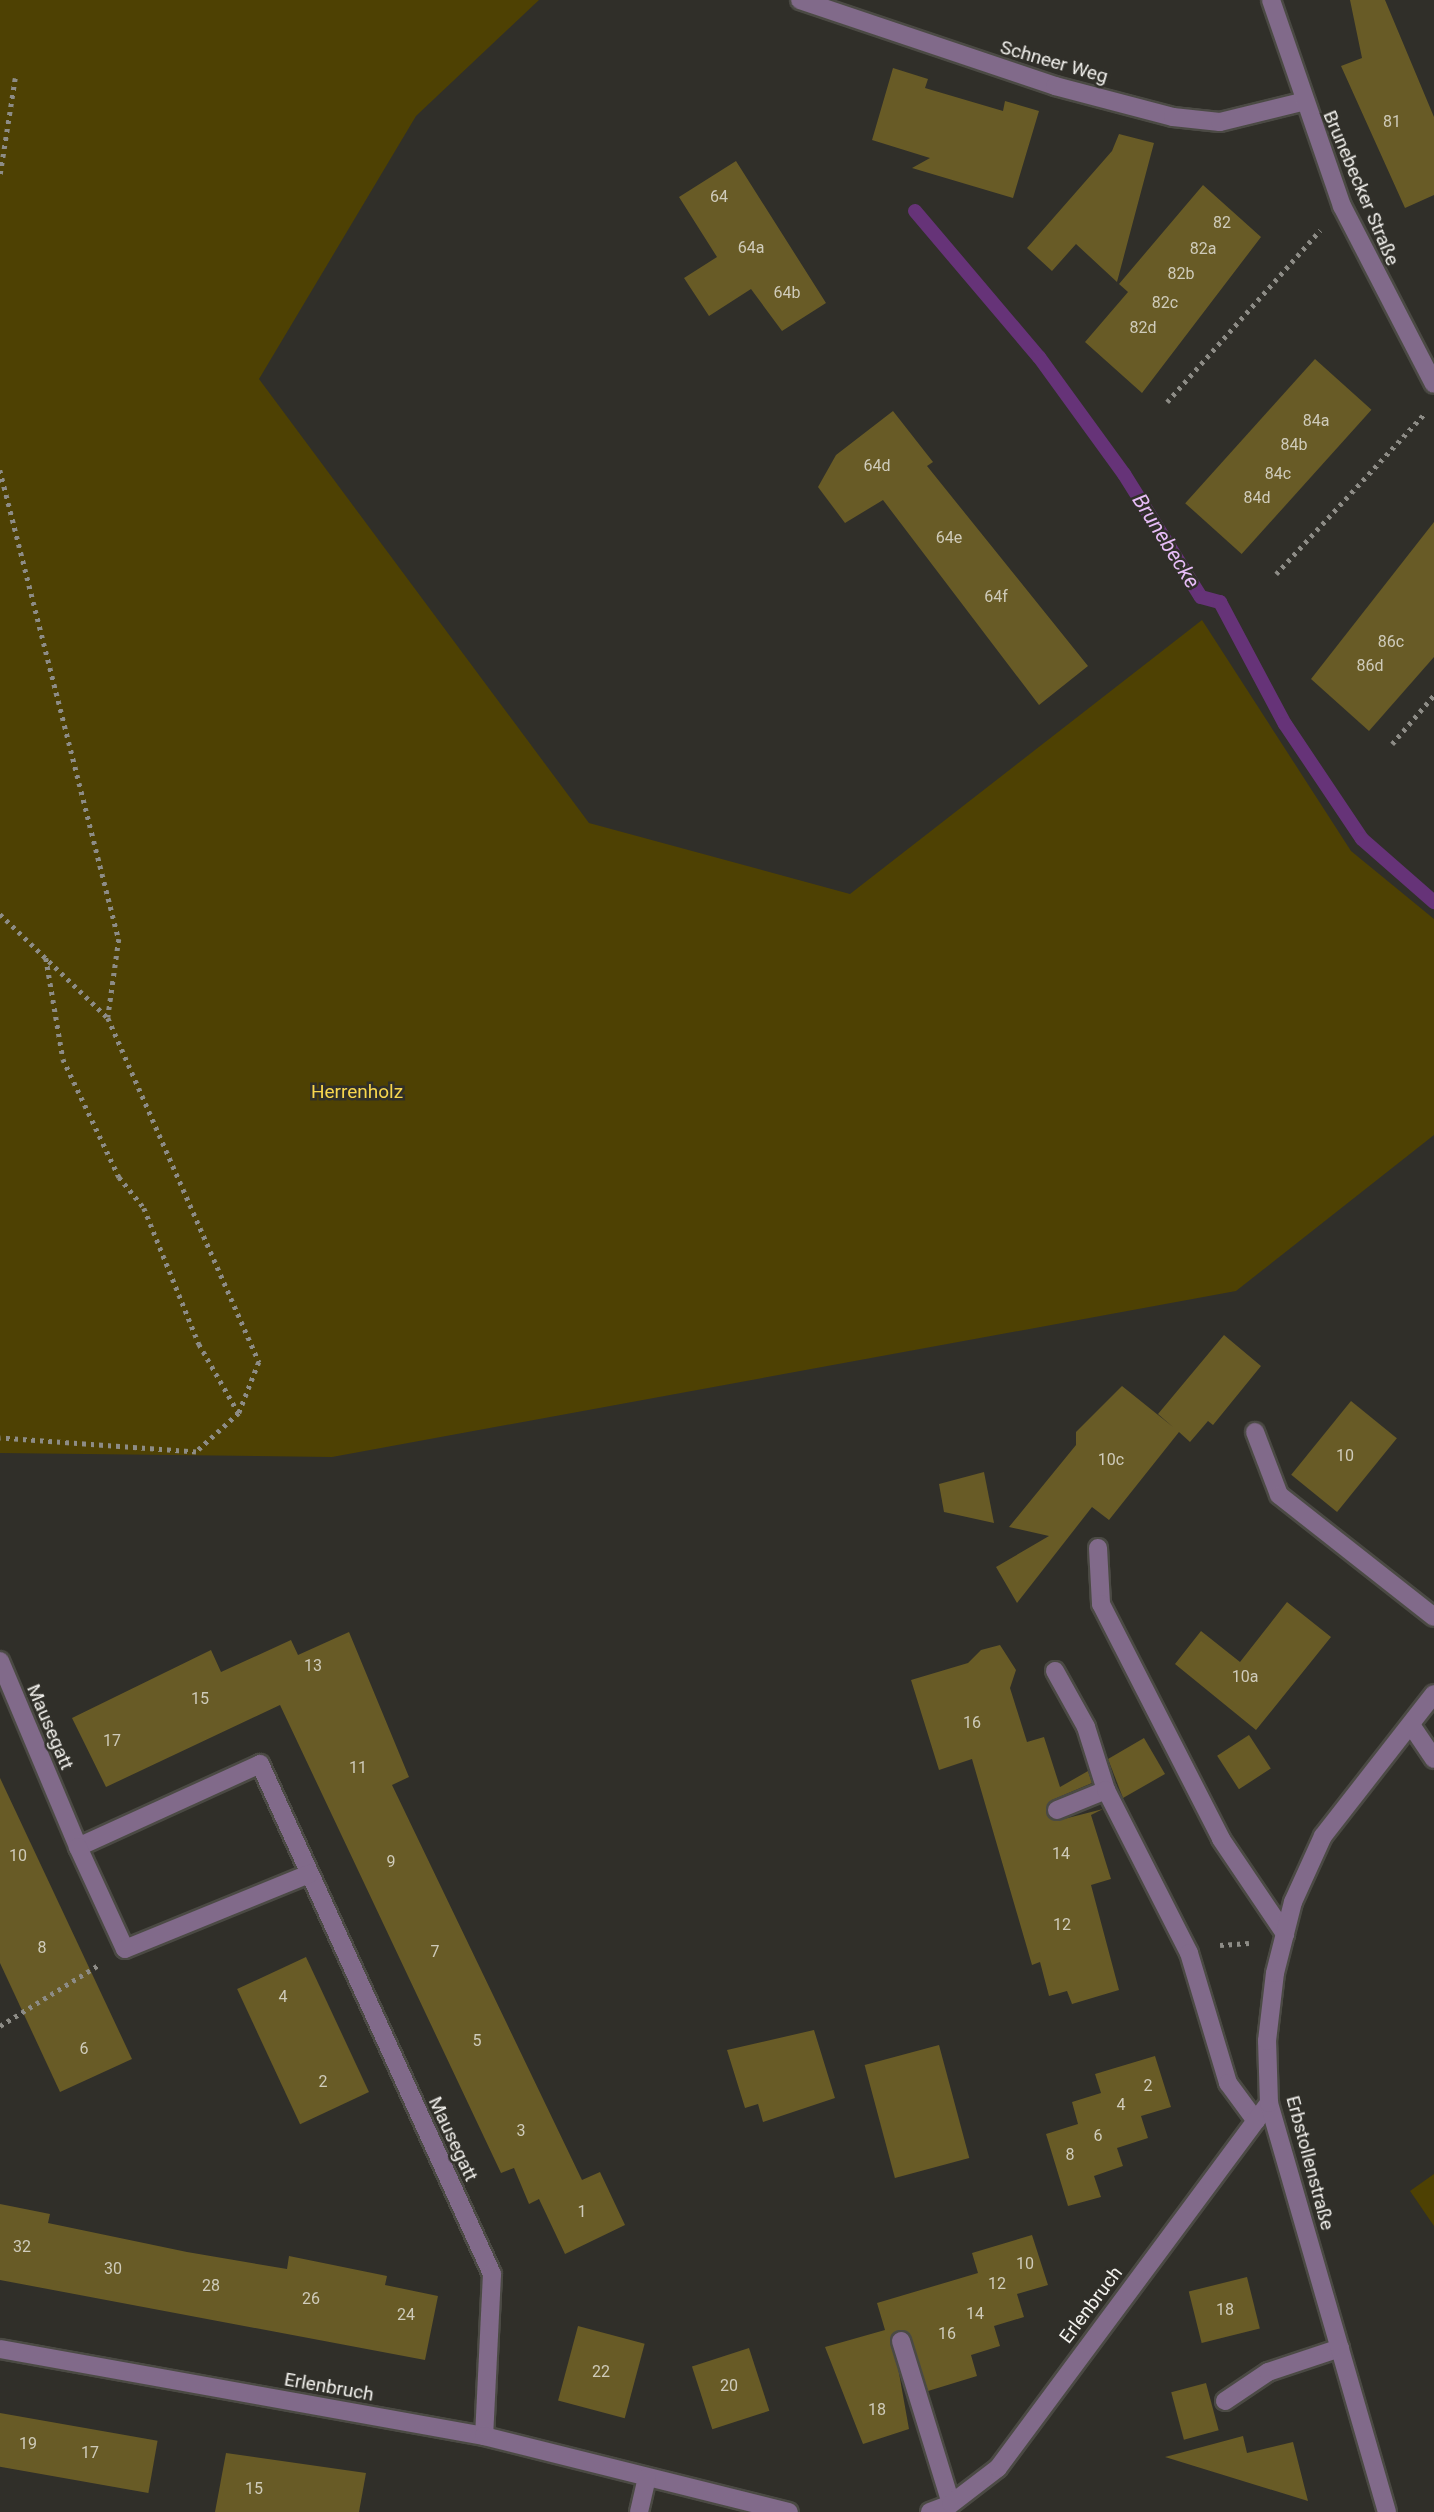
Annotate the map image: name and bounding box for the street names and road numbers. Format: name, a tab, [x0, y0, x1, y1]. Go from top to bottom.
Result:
street label: Schneer Weg	[998, 36, 1110, 88]
street label: Brunebecker Straße	[1318, 107, 1404, 269]
street label: Mausegatt	[22, 1681, 78, 1773]
street label: Mausegatt	[423, 2093, 483, 2185]
street label: Erbstollenstraße	[1281, 2093, 1339, 2233]
street label: Erlenbruch	[1055, 2262, 1127, 2348]
street label: Erlenbruch	[282, 2368, 376, 2406]

